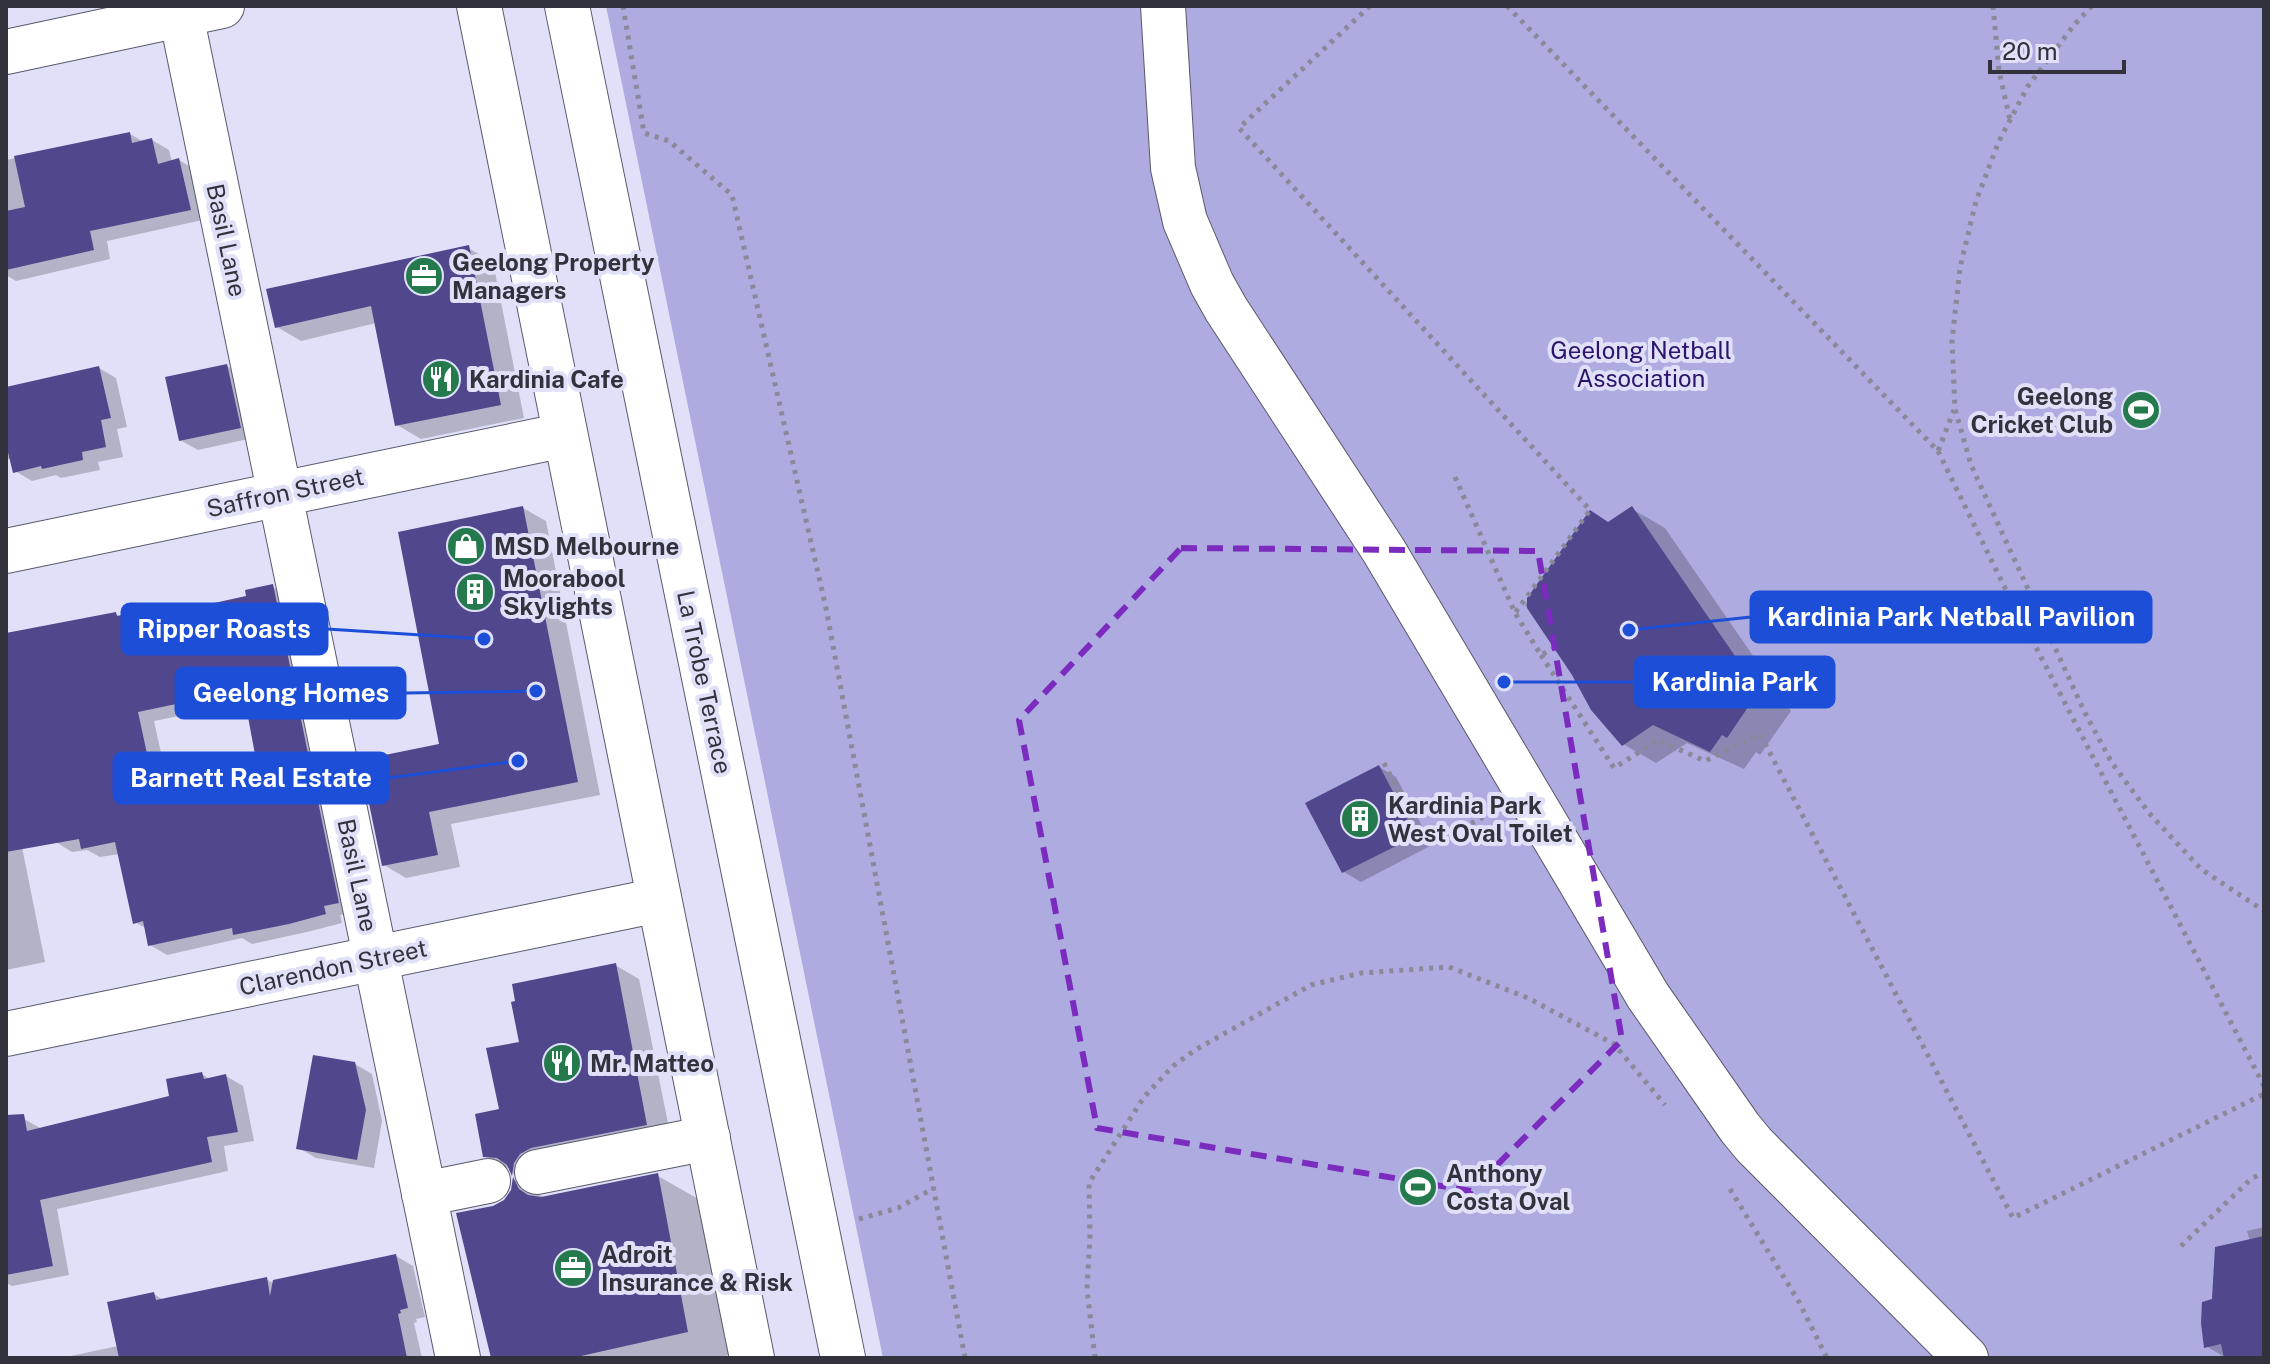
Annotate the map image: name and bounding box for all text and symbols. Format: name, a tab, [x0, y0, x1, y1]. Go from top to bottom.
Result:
scale bar	[1990, 24, 2124, 74]
text: 20 m	[2002, 37, 2058, 65]
street label: Basil Lane	[201, 181, 253, 299]
place label: Geelong Property Managers	[452, 248, 655, 304]
office icon: Geelong Property Managers	[403, 255, 445, 297]
park label: Geelong Netball Association	[1550, 336, 1732, 392]
restaurant icon: Kardinia Cafe	[420, 358, 462, 400]
place label: Kardinia Cafe	[469, 365, 624, 393]
place label: Geelong Cricket Club	[1970, 382, 2113, 438]
sports icon: Geelong Cricket Club	[2120, 389, 2162, 431]
street label: Saffron Street	[204, 462, 366, 522]
shop icon: MSD Melbourne	[445, 525, 487, 567]
place label: MSD Melbourne	[494, 532, 679, 560]
place label: Moorabool Skylights	[503, 564, 626, 620]
building icon: Moorabool Skylights	[454, 571, 496, 613]
street label: La Trobe Terrace	[672, 588, 738, 776]
callout: Kardinia Park Netball Pavilion	[1751, 592, 2151, 642]
text: Kardinia Park Netball Pavilion	[1767, 601, 2135, 632]
callout: Ripper Roasts	[122, 604, 327, 654]
text: Ripper Roasts	[137, 613, 311, 644]
callout: Kardinia Park	[1635, 657, 1834, 707]
text: Kardinia Park	[1652, 666, 1818, 697]
callout: Geelong Homes	[176, 668, 405, 718]
text: Geelong Homes	[193, 677, 389, 708]
callout: Barnett Real Estate	[114, 753, 388, 803]
text: Barnett Real Estate	[130, 762, 372, 793]
place label: Kardinia Park West Oval Toilet	[1388, 791, 1573, 847]
building icon: Kardinia Park West Oval Toilet	[1339, 798, 1381, 840]
street label: Basil Lane	[332, 816, 384, 934]
street label: Clarendon Street	[237, 933, 429, 1001]
restaurant icon: Mr. Matteo	[541, 1042, 583, 1084]
place label: Mr. Matteo	[590, 1049, 714, 1077]
place label: Anthony Costa Oval	[1446, 1159, 1570, 1215]
sports icon: Anthony Costa Oval	[1397, 1166, 1439, 1208]
place label: Adroit Insurance & Risk	[601, 1240, 793, 1296]
office icon: Adroit Insurance & Risk	[552, 1247, 594, 1289]

